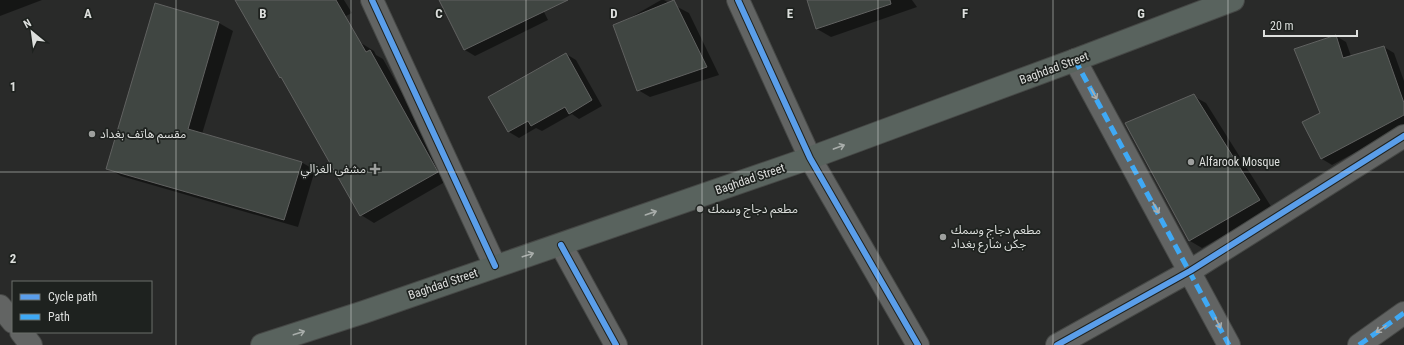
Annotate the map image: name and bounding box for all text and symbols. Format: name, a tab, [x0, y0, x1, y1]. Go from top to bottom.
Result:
text: A	[84, 6, 92, 21]
text: B	[259, 6, 267, 21]
text: C	[435, 6, 443, 21]
text: D	[610, 6, 618, 21]
text: E	[787, 6, 794, 21]
text: F	[962, 6, 968, 21]
text: G	[1137, 6, 1145, 21]
north arrow	[12, 12, 52, 52]
scale bar	[1264, 12, 1357, 38]
text: N	[21, 16, 34, 31]
text: 20 m	[1270, 19, 1294, 33]
street label: Baghdad Street	[1018, 49, 1091, 87]
text: 1	[10, 79, 16, 94]
one-way arrow	[1090, 88, 1098, 100]
place label: مقسم هاتف بغداد	[100, 127, 186, 143]
marker: مقسم هاتف بغداد	[87, 129, 97, 139]
one-way arrow	[833, 142, 845, 150]
place label: Alfarook Mosque	[1199, 155, 1280, 169]
marker: Alfarook Mosque	[1186, 157, 1196, 167]
street label: Baghdad Street	[713, 160, 787, 197]
place label: مشفى الغزالي	[300, 162, 366, 179]
marker: مشفى الغزالي	[369, 163, 381, 175]
place label: مطعم دجاج وسمك	[708, 202, 798, 218]
one-way arrow	[1153, 202, 1160, 214]
marker: مطعم دجاج وسمك	[695, 204, 705, 214]
one-way arrow	[644, 209, 656, 217]
place label: مطعم دجاج وسمك جكن شارع بغداد	[951, 223, 1041, 253]
marker: مطعم دجاج وسمك جكن شارع بغداد	[938, 232, 948, 242]
text: 2	[10, 251, 17, 266]
one-way arrow	[522, 251, 534, 259]
street label: Baghdad Street	[406, 265, 480, 302]
legend	[12, 281, 152, 333]
text: Cycle path	[48, 290, 98, 304]
text: Path	[48, 310, 70, 324]
one-way arrow	[1214, 317, 1222, 329]
one-way arrow	[1376, 325, 1387, 333]
one-way arrow	[292, 329, 305, 336]

